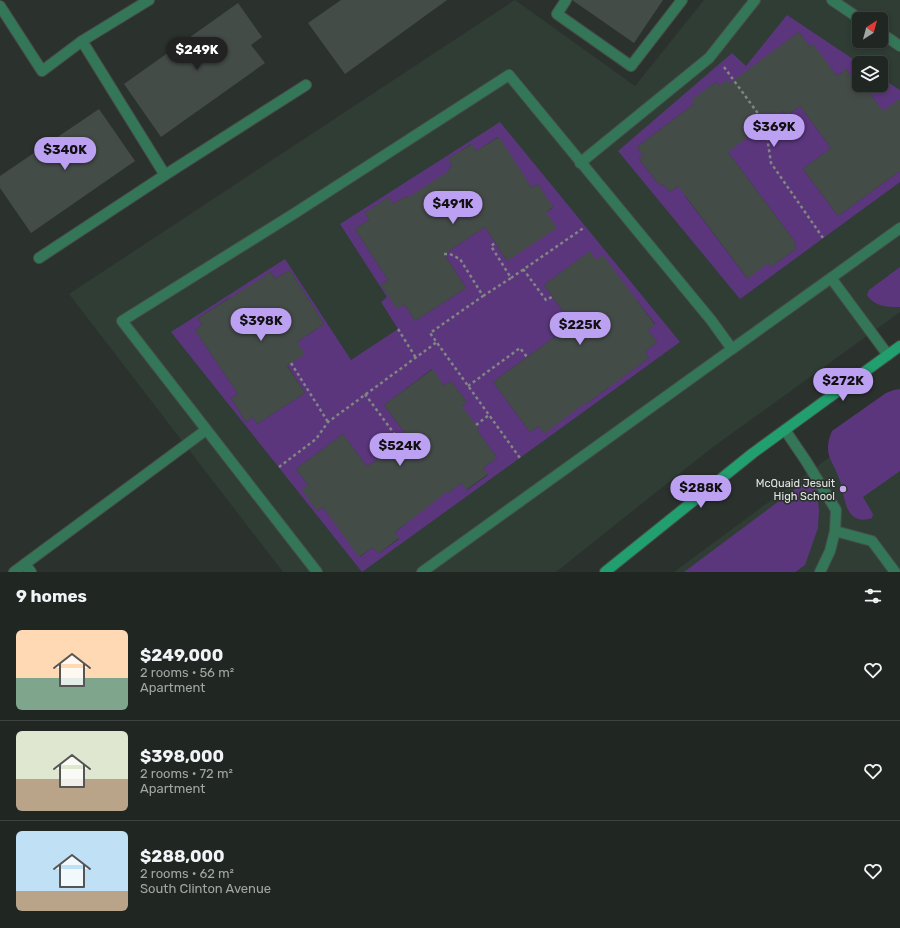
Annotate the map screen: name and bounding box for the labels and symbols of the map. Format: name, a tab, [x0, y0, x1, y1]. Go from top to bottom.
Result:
north arrow	[852, 12, 888, 48]
pin: $249K	[169, 37, 225, 71]
pin: $369K	[746, 114, 802, 148]
pin: $340K	[37, 137, 93, 171]
pin: $491K	[425, 191, 481, 225]
pin: $398K	[233, 308, 289, 342]
pin: $225K	[552, 312, 608, 346]
pin: $272K	[815, 368, 871, 402]
pin: $524K	[372, 433, 428, 467]
pin: $288K	[673, 475, 729, 509]
place label: McQuaid Jesuit High School	[756, 477, 836, 503]
marker: McQuaid Jesuit High School	[838, 484, 848, 494]

